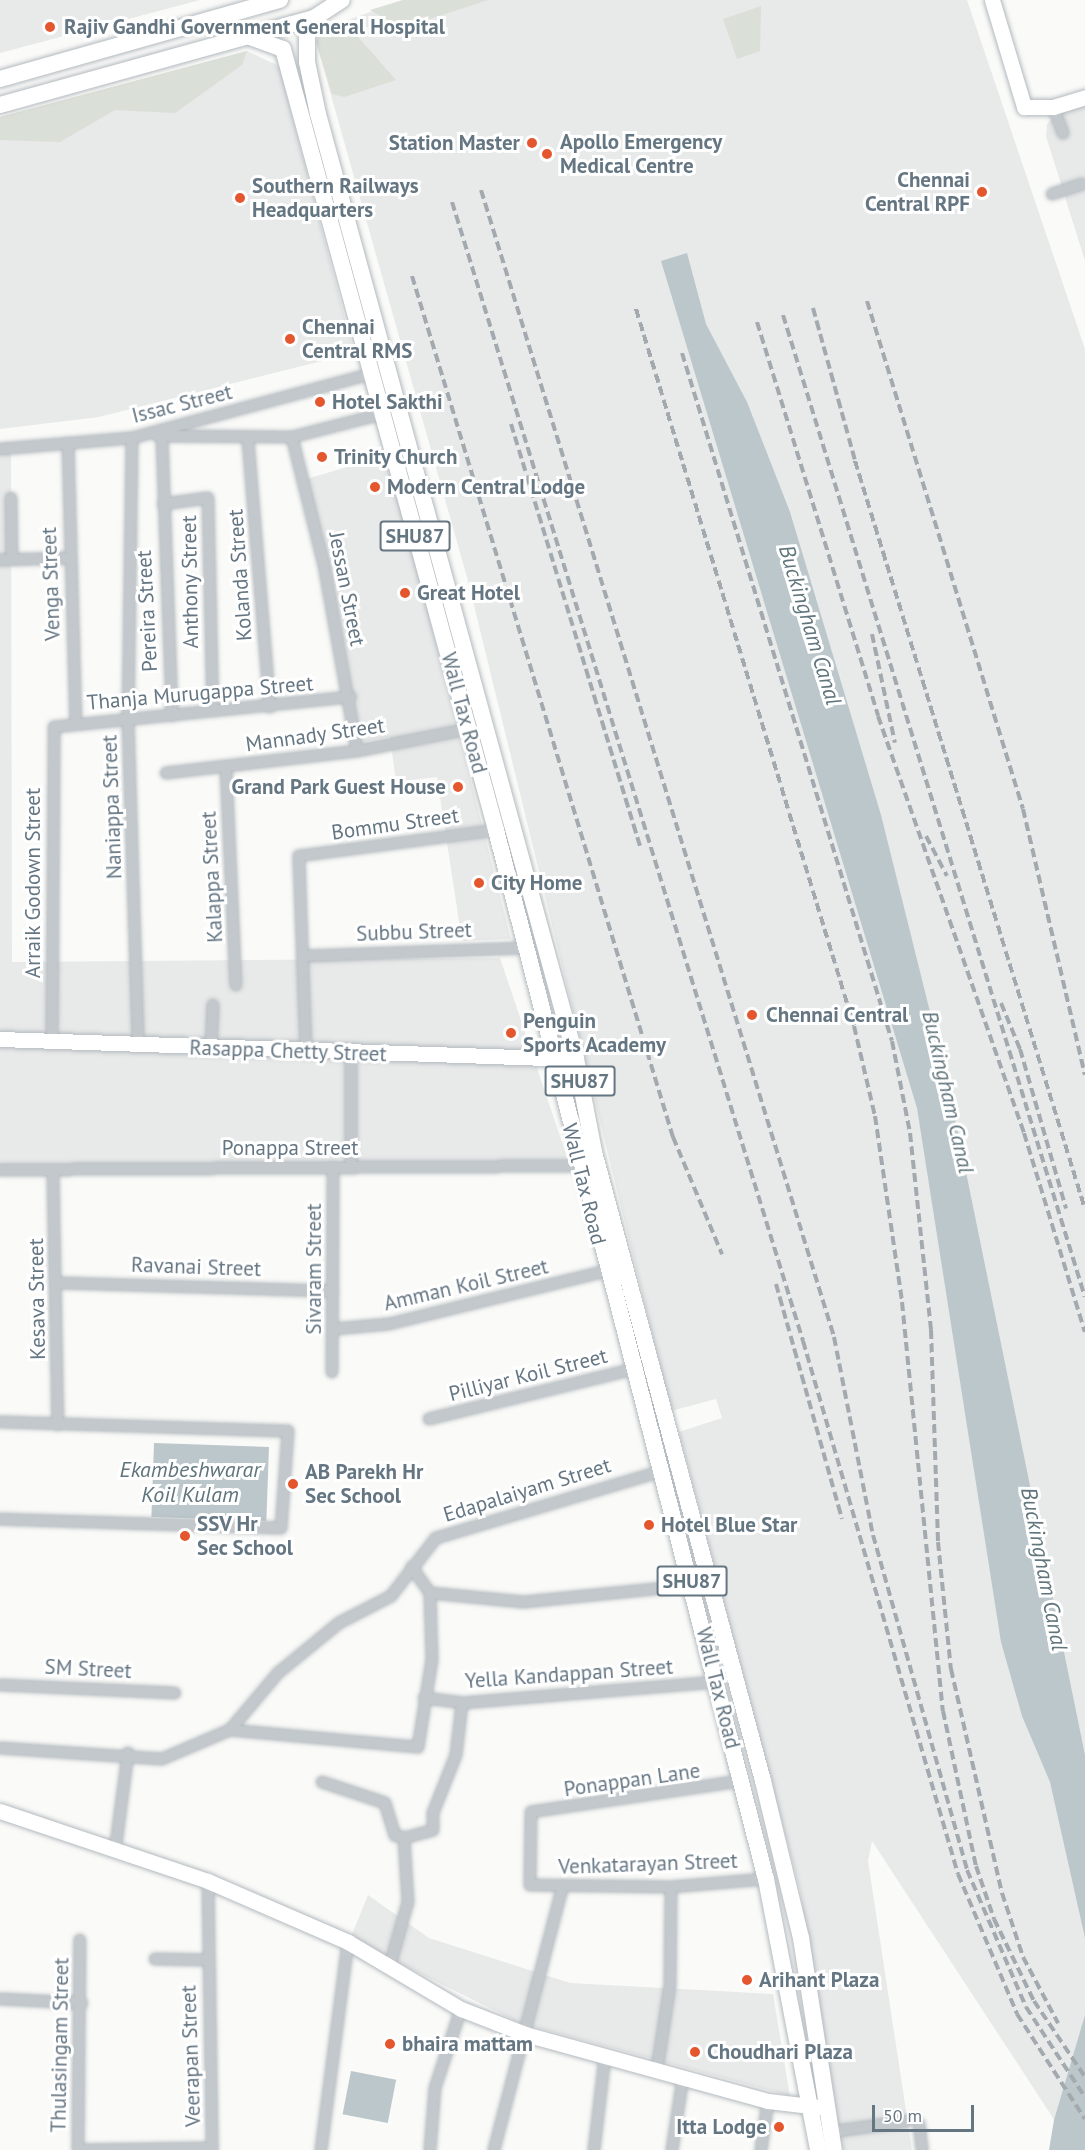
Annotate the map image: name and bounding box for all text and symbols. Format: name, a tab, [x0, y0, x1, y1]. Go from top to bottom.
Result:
place label: Rajiv Gandhi Government General Hospital	[64, 14, 446, 40]
marker: Rajiv Gandhi Government General Hospital	[41, 18, 59, 36]
place label: Apollo Emergency Medical Centre	[560, 129, 722, 179]
place label: Station Master	[389, 130, 520, 156]
marker: Station Master	[525, 136, 539, 150]
marker: Apollo Emergency Medical Centre	[538, 145, 556, 163]
place label: Chennai Central RPF	[865, 167, 970, 217]
place label: Southern Railways Headquarters	[252, 173, 419, 223]
marker: Chennai Central RPF	[975, 185, 989, 199]
marker: Southern Railways Headquarters	[233, 191, 247, 205]
place label: Chennai Central RMS	[302, 314, 412, 364]
marker: Chennai Central RMS	[283, 332, 297, 346]
street label: Issac Street	[129, 379, 235, 429]
place label: Hotel Sakthi	[332, 389, 443, 415]
marker: Hotel Sakthi	[313, 395, 327, 409]
place label: Trinity Church	[334, 444, 458, 470]
marker: Trinity Church	[315, 450, 329, 464]
place label: Modern Central Lodge	[387, 474, 585, 500]
marker: Modern Central Lodge	[368, 480, 382, 494]
street label: Kolanda Street	[223, 508, 257, 642]
street label: Anthony Street	[176, 515, 204, 649]
road number: SHU87	[379, 519, 451, 553]
street label: Venga Street	[36, 527, 66, 641]
street label: Jessan Street	[324, 530, 370, 648]
water label: Buckingham Canal	[773, 542, 847, 708]
street label: Pereira Street	[131, 549, 163, 673]
place label: Great Hotel	[417, 580, 520, 606]
marker: Great Hotel	[398, 586, 412, 600]
street label: Wall Tax Road	[436, 649, 492, 777]
street label: Thanja Murugappa Street	[86, 671, 314, 715]
street label: Mannady Street	[244, 713, 386, 757]
street label: Naniappa Street	[97, 734, 127, 880]
place label: Grand Park Guest House	[230, 774, 446, 800]
marker: Grand Park Guest House	[451, 780, 465, 794]
street label: Arraik Godown Street	[20, 788, 46, 978]
street label: Bommu Street	[330, 803, 460, 845]
street label: Kalappa Street	[196, 811, 228, 943]
place label: City Home	[491, 870, 583, 896]
marker: City Home	[472, 876, 486, 890]
street label: Subbu Street	[356, 917, 472, 947]
place label: Chennai Central	[766, 1002, 909, 1028]
marker: Chennai Central	[743, 1006, 761, 1024]
place label: Penguin Sports Academy	[523, 1008, 667, 1058]
water label: Buckingham Canal	[916, 1008, 980, 1176]
marker: Penguin Sports Academy	[504, 1026, 518, 1040]
street label: Rasappa Chetty Street	[189, 1035, 387, 1067]
road number: SHU87	[544, 1064, 616, 1098]
street label: Wall Tax Road	[557, 1120, 611, 1248]
street label: Ponappa Street	[222, 1135, 358, 1161]
street label: Sivaram Street	[301, 1203, 327, 1335]
street label: Kesava Street	[23, 1238, 51, 1360]
street label: Ravanai Street	[131, 1252, 261, 1282]
street label: Amman Koil Street	[381, 1254, 551, 1316]
street label: Pilliyar Koil Street	[446, 1343, 610, 1407]
street label: Edapalaiyam Street	[440, 1453, 614, 1527]
water label: Ekambeshwarar Koil Kulam	[120, 1456, 260, 1508]
place label: AB Parekh Hr Sec School	[305, 1459, 423, 1509]
marker: AB Parekh Hr Sec School	[286, 1477, 300, 1491]
water label: Buckingham Canal	[1015, 1485, 1073, 1653]
place label: SSV Hr Sec School	[197, 1511, 293, 1561]
place label: Hotel Blue Star	[661, 1512, 797, 1538]
marker: Hotel Blue Star	[642, 1518, 656, 1532]
marker: SSV Hr Sec School	[178, 1529, 192, 1543]
road number: SHU87	[656, 1564, 728, 1598]
street label: Wall Tax Road	[691, 1624, 745, 1752]
street label: SM Street	[44, 1654, 132, 1684]
street label: Yella Kandappan Street	[464, 1654, 674, 1694]
street label: Ponappan Lane	[562, 1758, 702, 1802]
street label: Venkatarayan Street	[558, 1848, 738, 1880]
street label: Thulasingam Street	[46, 1957, 74, 2133]
place label: Arihant Plaza	[759, 1967, 879, 1993]
marker: Arihant Plaza	[740, 1973, 754, 1987]
street label: Veerapan Street	[176, 1985, 206, 2127]
place label: bhaira mattam	[402, 2031, 533, 2057]
marker: bhaira mattam	[383, 2037, 397, 2051]
place label: Choudhari Plaza	[707, 2039, 853, 2065]
marker: Choudhari Plaza	[688, 2045, 702, 2059]
scale bar	[875, 2093, 977, 2131]
text: 50 m	[883, 2104, 922, 2127]
place label: Itta Lodge	[676, 2114, 767, 2140]
marker: Itta Lodge	[772, 2120, 786, 2134]

